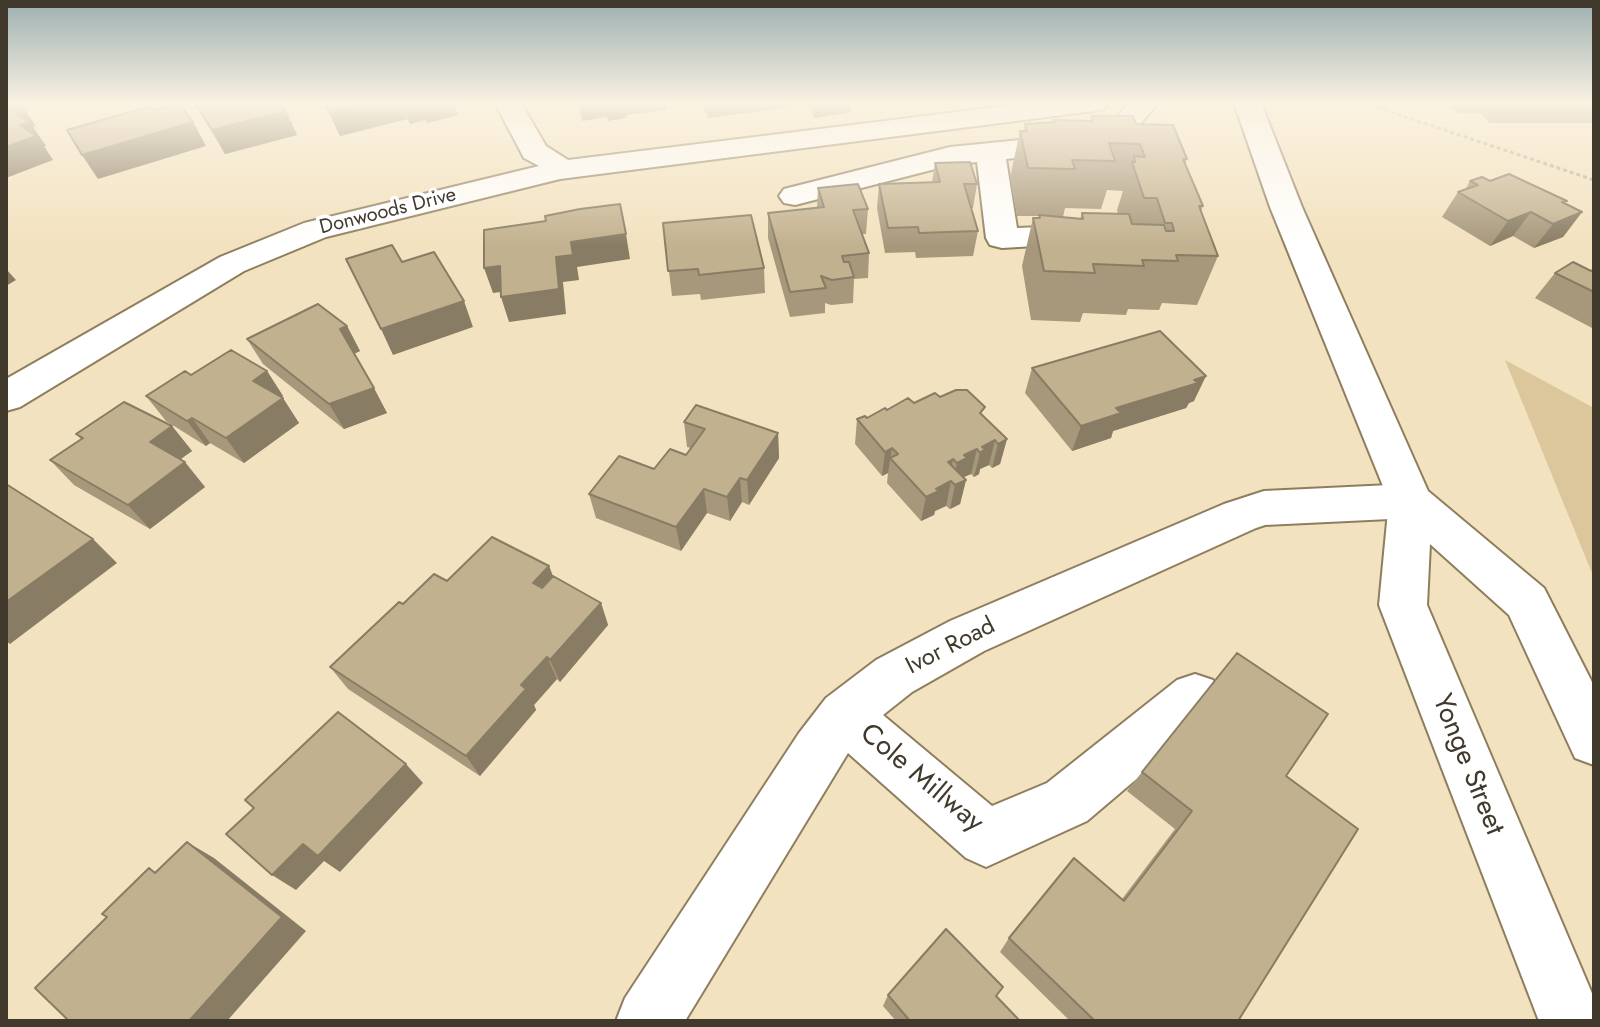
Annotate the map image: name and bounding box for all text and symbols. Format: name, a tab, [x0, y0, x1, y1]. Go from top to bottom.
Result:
street label: Donwoods Drive	[317, 183, 459, 241]
street label: Ivor Road	[902, 612, 1000, 682]
street label: Yonge Street	[1424, 690, 1510, 840]
street label: Cole Millway	[852, 718, 990, 840]

